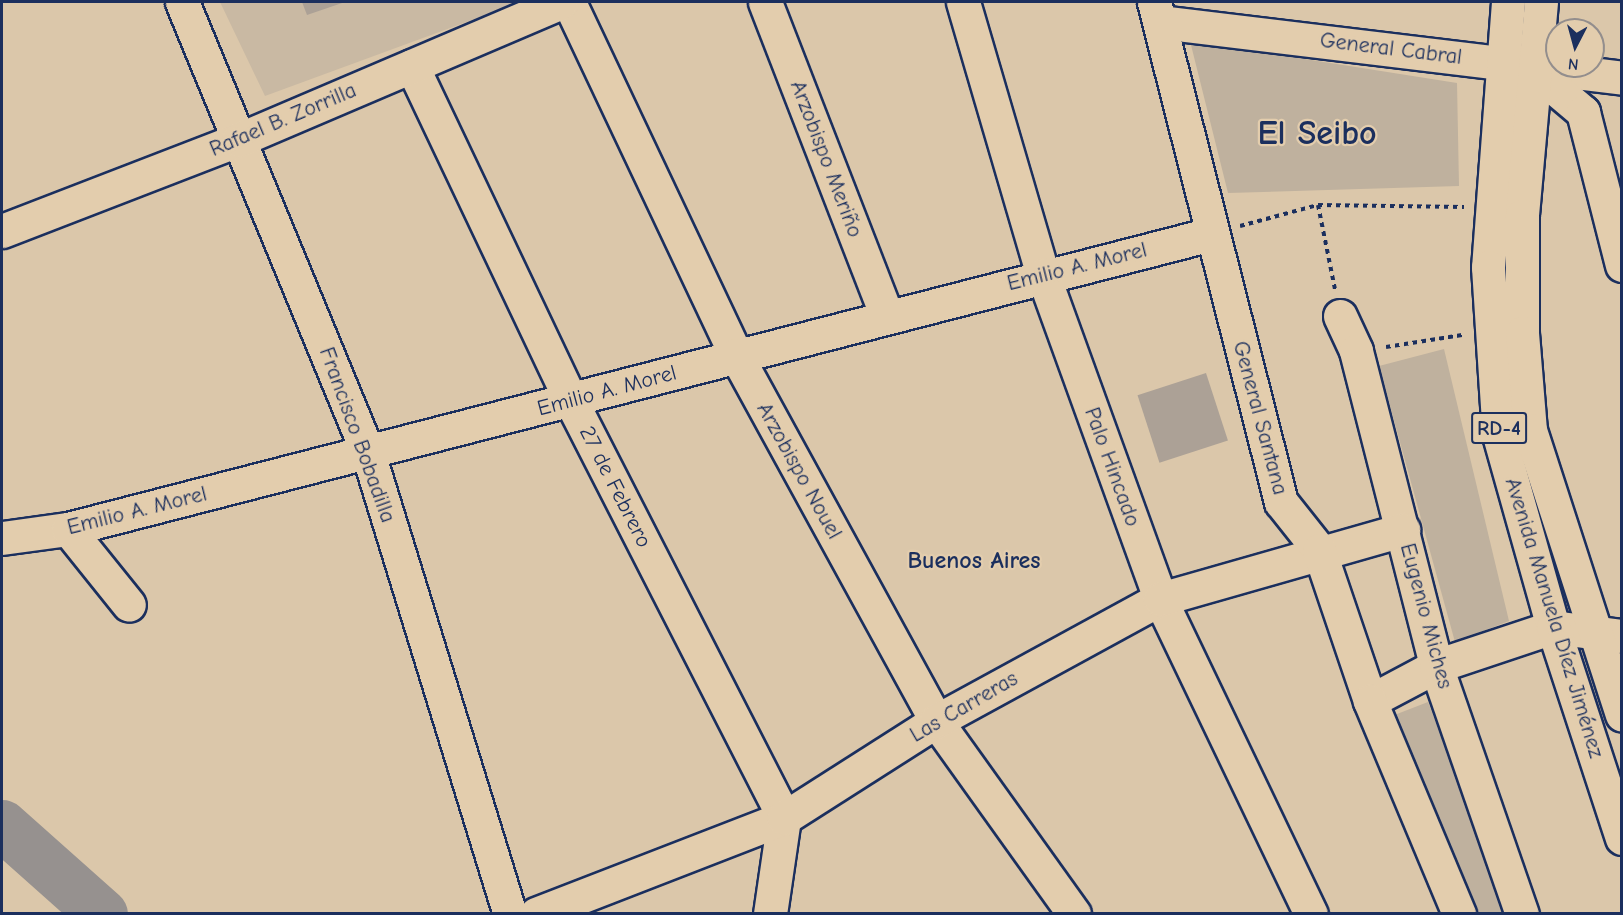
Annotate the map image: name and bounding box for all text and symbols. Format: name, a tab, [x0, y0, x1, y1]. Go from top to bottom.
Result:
north arrow	[1545, 18, 1605, 78]
street label: General Cabral	[1318, 27, 1464, 71]
text: N	[1567, 54, 1579, 73]
street label: Rafael B. Zorrilla	[206, 77, 360, 163]
street label: Arzobispo Meriño	[784, 77, 868, 241]
district label: El Seibo	[1257, 114, 1377, 154]
street label: Emilio A. Morel	[1004, 237, 1150, 297]
street label: General Santana	[1227, 338, 1293, 498]
street label: Francisco Bobadilla	[313, 344, 401, 526]
street label: Emilio A. Morel	[535, 360, 679, 422]
street label: Arzobispo Nouel	[751, 398, 847, 544]
street label: Palo Hincado	[1078, 404, 1146, 530]
road number: RD-4	[1470, 410, 1528, 446]
street label: 27 de Febrero	[573, 422, 657, 552]
street label: Avenida Manuela Díez Jiménez	[1499, 475, 1609, 761]
street label: Emilio A. Morel	[64, 481, 210, 541]
street label: Eugenio Miches	[1394, 540, 1458, 692]
district label: Buenos Aires	[907, 547, 1041, 575]
street label: Las Carreras	[905, 666, 1023, 748]

